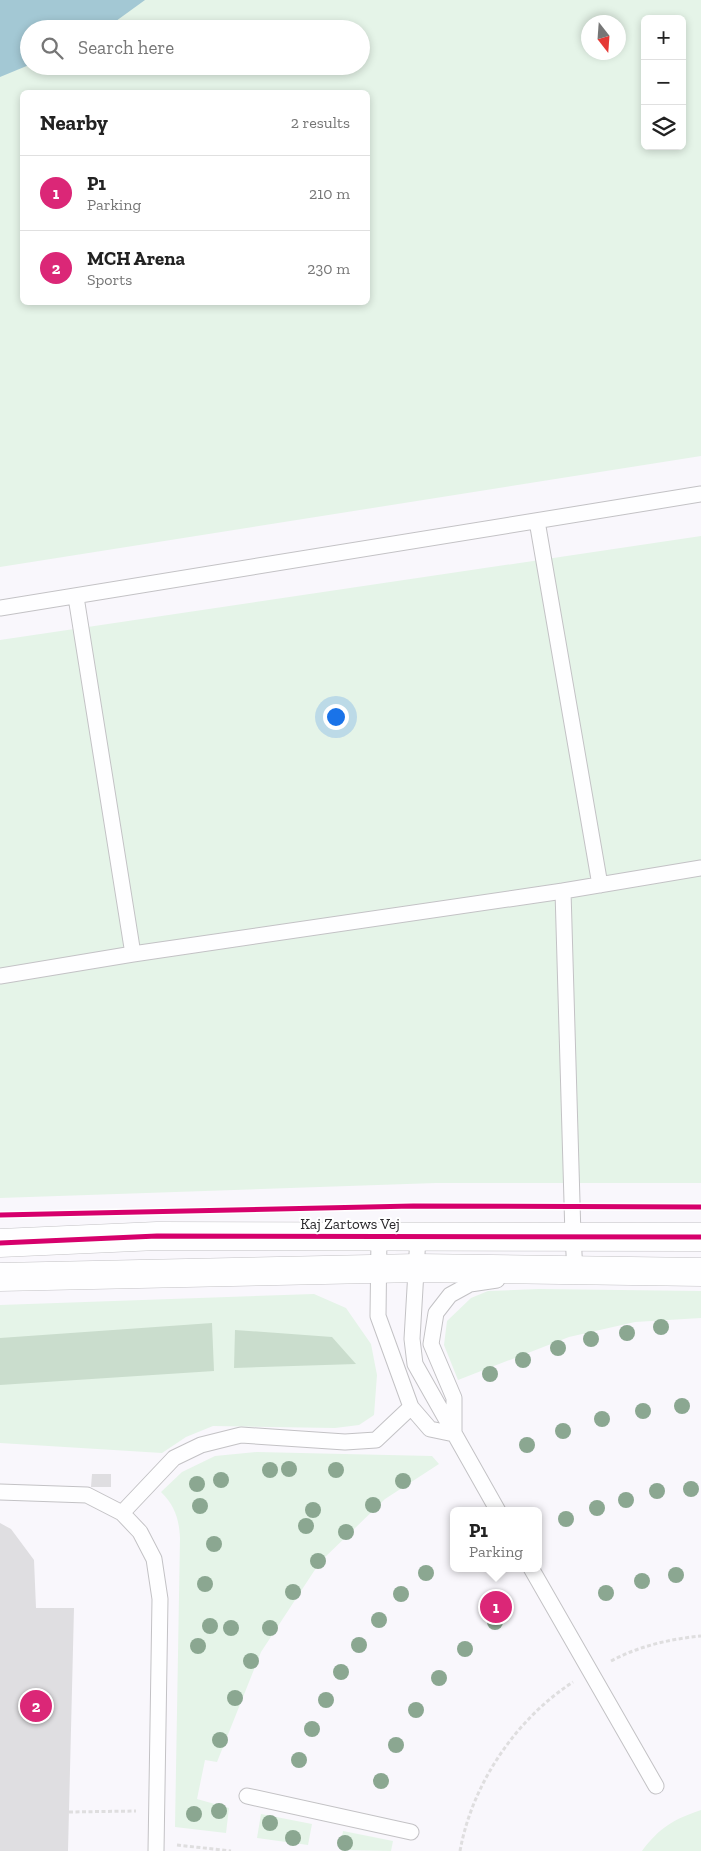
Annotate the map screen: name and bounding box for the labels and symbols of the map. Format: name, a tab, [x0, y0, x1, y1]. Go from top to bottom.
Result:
north arrow	[581, 15, 626, 60]
your location	[323, 704, 349, 730]
street label: Kaj Zartows Vej	[300, 1215, 400, 1233]
pin: 1	[480, 1588, 512, 1626]
pin: 2	[20, 1687, 52, 1725]

